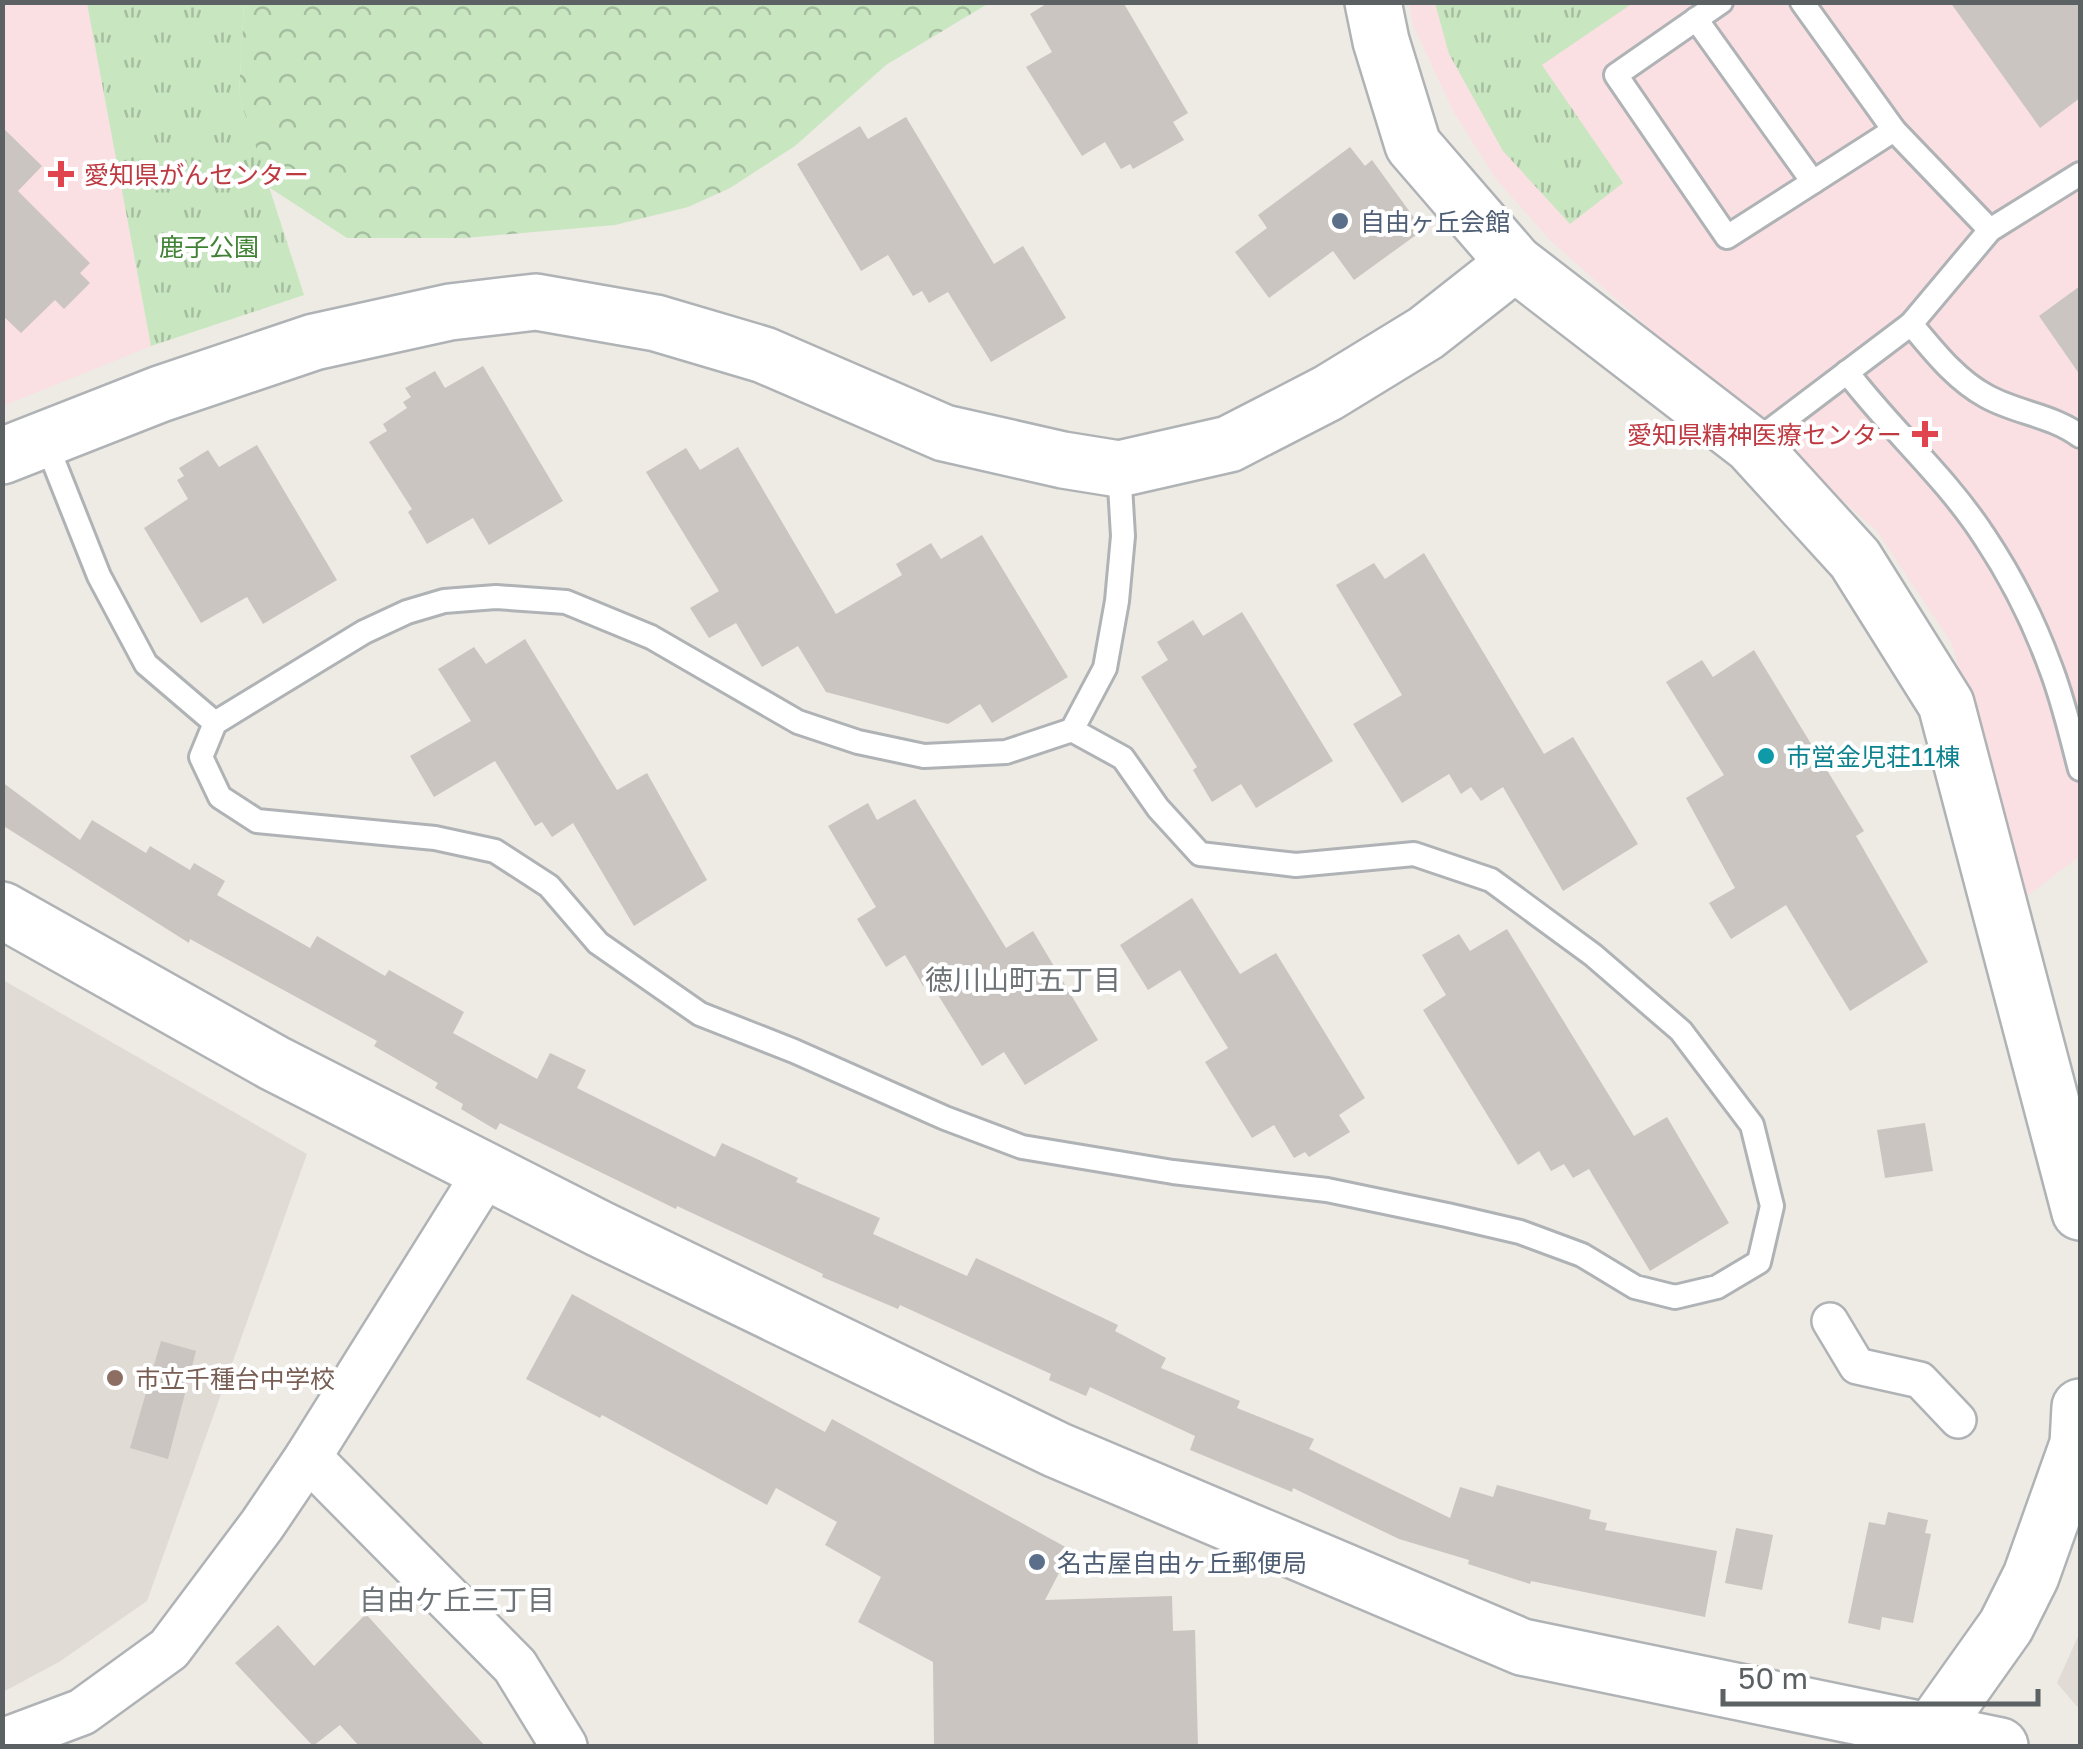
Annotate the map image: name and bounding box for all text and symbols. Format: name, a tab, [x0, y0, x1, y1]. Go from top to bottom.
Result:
place label: 愛知県がんセンター	[84, 159, 309, 190]
marker: 愛知県がんセンター	[48, 161, 74, 187]
place label: 自由ヶ丘会館	[1360, 206, 1510, 237]
marker: 自由ヶ丘会館	[1329, 210, 1351, 232]
park label: 鹿子公園	[159, 231, 259, 262]
place label: 愛知県精神医療センター	[1627, 419, 1902, 450]
marker: 愛知県精神医療センター	[1912, 421, 1938, 447]
place label: 市営金児荘11棟	[1786, 741, 1960, 772]
marker: 市営金児荘11棟	[1755, 745, 1777, 767]
district label: 徳川山町五丁目	[925, 963, 1121, 996]
place label: 市立千種台中学校	[135, 1363, 335, 1394]
marker: 市立千種台中学校	[104, 1367, 126, 1389]
place label: 名古屋自由ヶ丘郵便局	[1057, 1547, 1307, 1578]
marker: 名古屋自由ヶ丘郵便局	[1026, 1551, 1048, 1573]
district label: 自由ケ丘三丁目	[359, 1583, 555, 1616]
scale bar	[1723, 1644, 2038, 1706]
text: 50 m	[1738, 1660, 1808, 1696]

